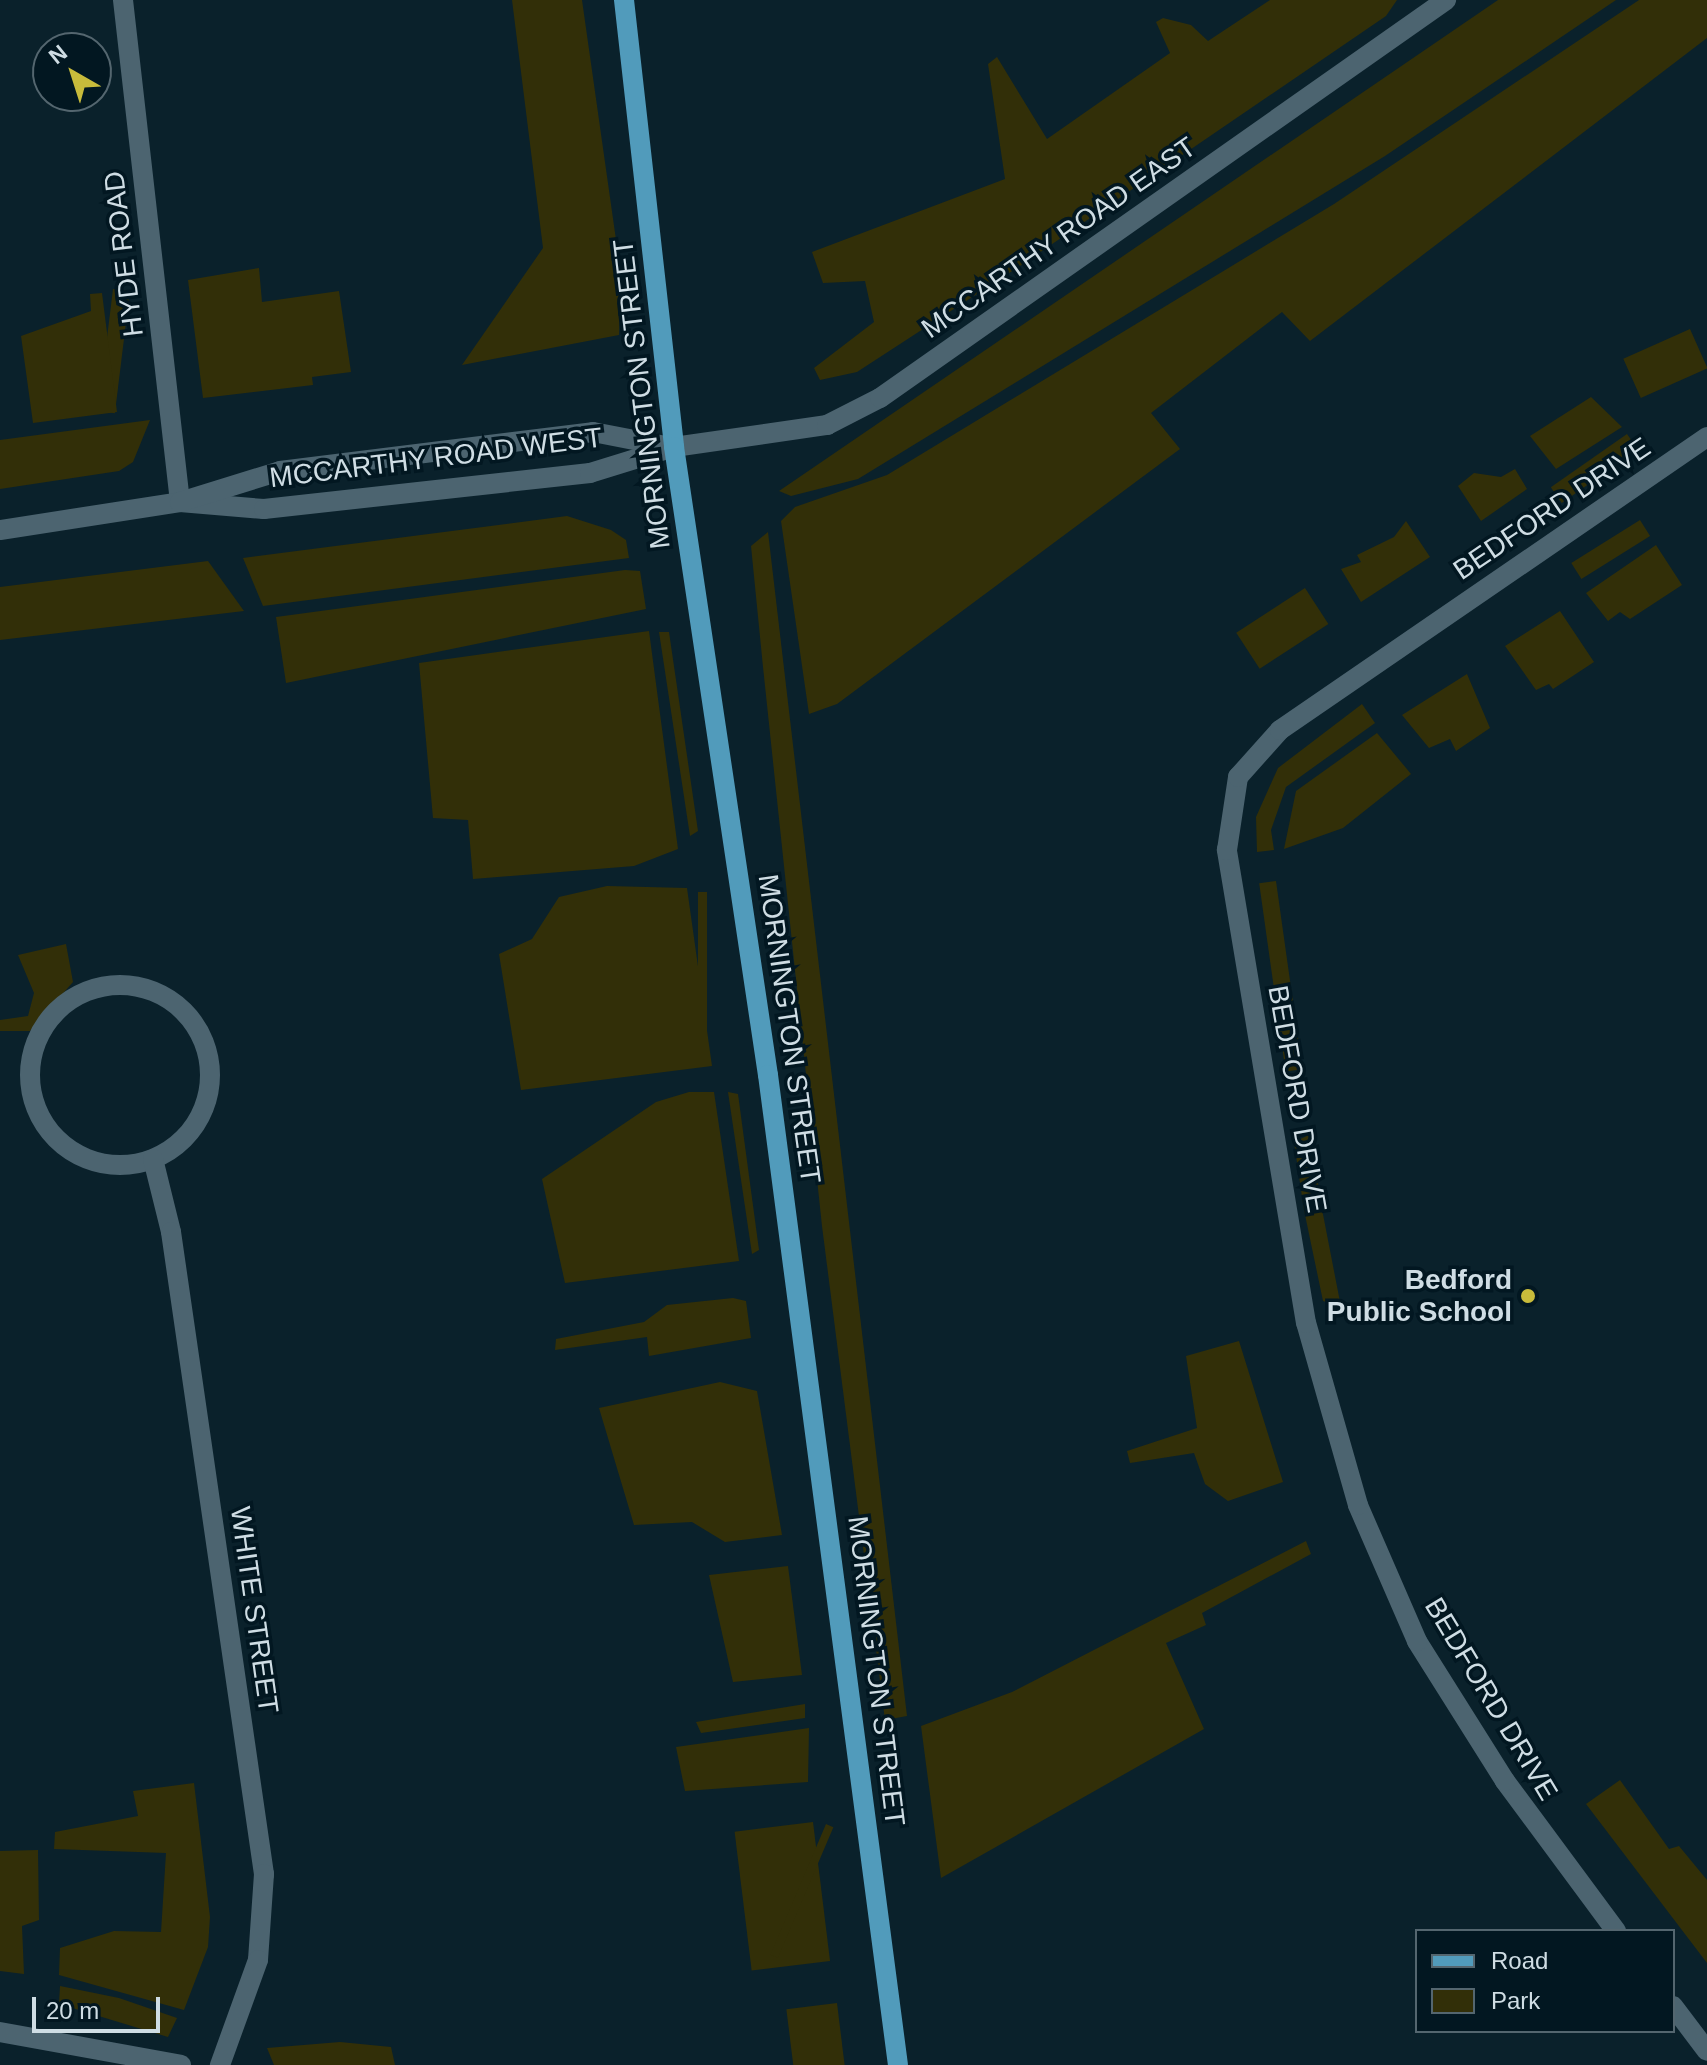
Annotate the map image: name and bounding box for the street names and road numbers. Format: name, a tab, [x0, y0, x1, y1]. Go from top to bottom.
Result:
street label: MCCARTHY ROAD EAST	[915, 130, 1203, 346]
street label: HYDE ROAD	[97, 169, 151, 339]
street label: MORNINGTON STREET	[606, 237, 678, 551]
street label: MCCARTHY ROAD WEST	[267, 421, 605, 495]
street label: BEDFORD DRIVE	[1447, 431, 1657, 587]
street label: MORNINGTON STREET	[751, 872, 827, 1186]
street label: BEDFORD DRIVE	[1260, 983, 1334, 1215]
street label: WHITE STREET	[223, 1504, 285, 1716]
street label: MORNINGTON STREET	[840, 1514, 912, 1828]
street label: BEDFORD DRIVE	[1417, 1592, 1565, 1806]

